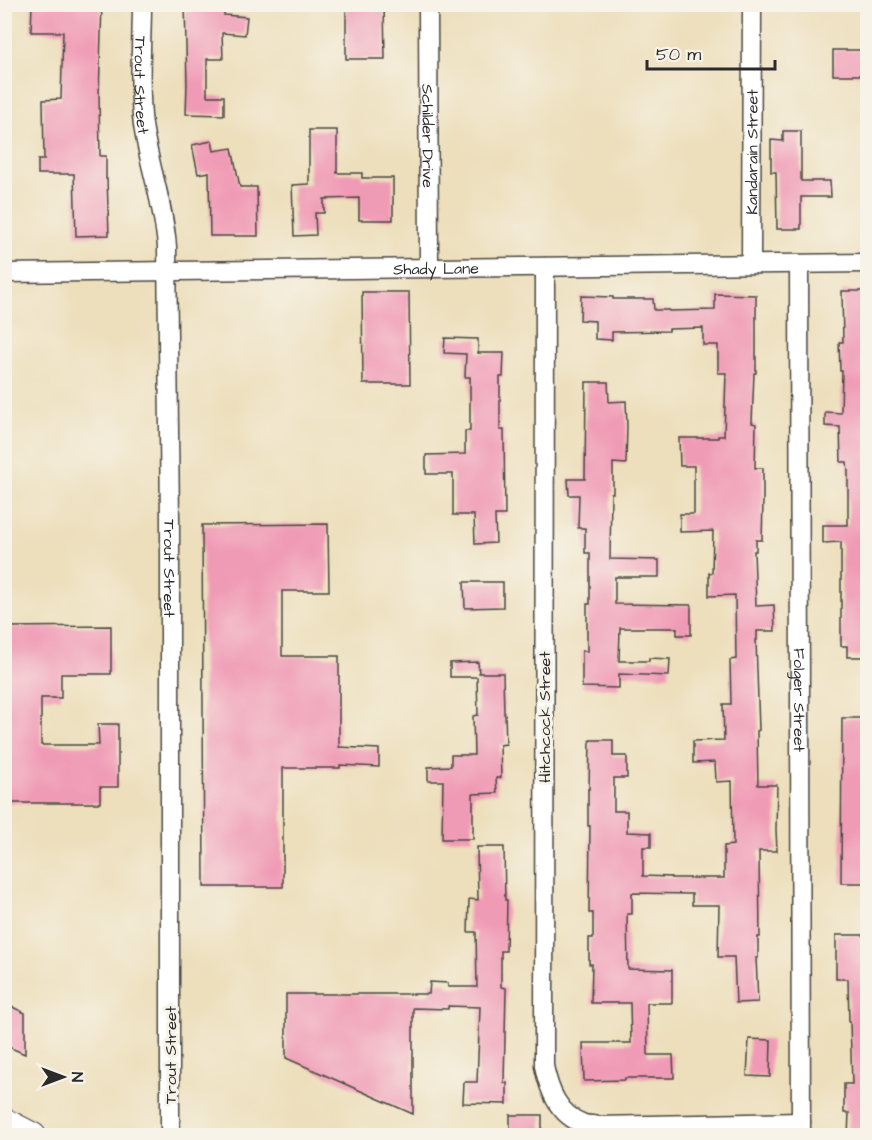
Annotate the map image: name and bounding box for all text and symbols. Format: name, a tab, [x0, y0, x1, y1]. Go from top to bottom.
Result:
scale bar	[647, 33, 774, 71]
street label: Trout Street	[128, 35, 154, 136]
text: 50 m	[656, 42, 701, 67]
street label: Schilder Drive	[416, 84, 439, 188]
street label: Kandarain Street	[741, 89, 764, 215]
street label: Shady Lane	[393, 258, 479, 281]
street label: Trout Street	[158, 519, 180, 618]
street label: Folger Street	[787, 648, 810, 753]
street label: Hitchcock Street	[534, 651, 556, 783]
street label: Trout Street	[160, 1005, 182, 1104]
north arrow	[33, 1047, 93, 1107]
text: N	[66, 1072, 88, 1082]

